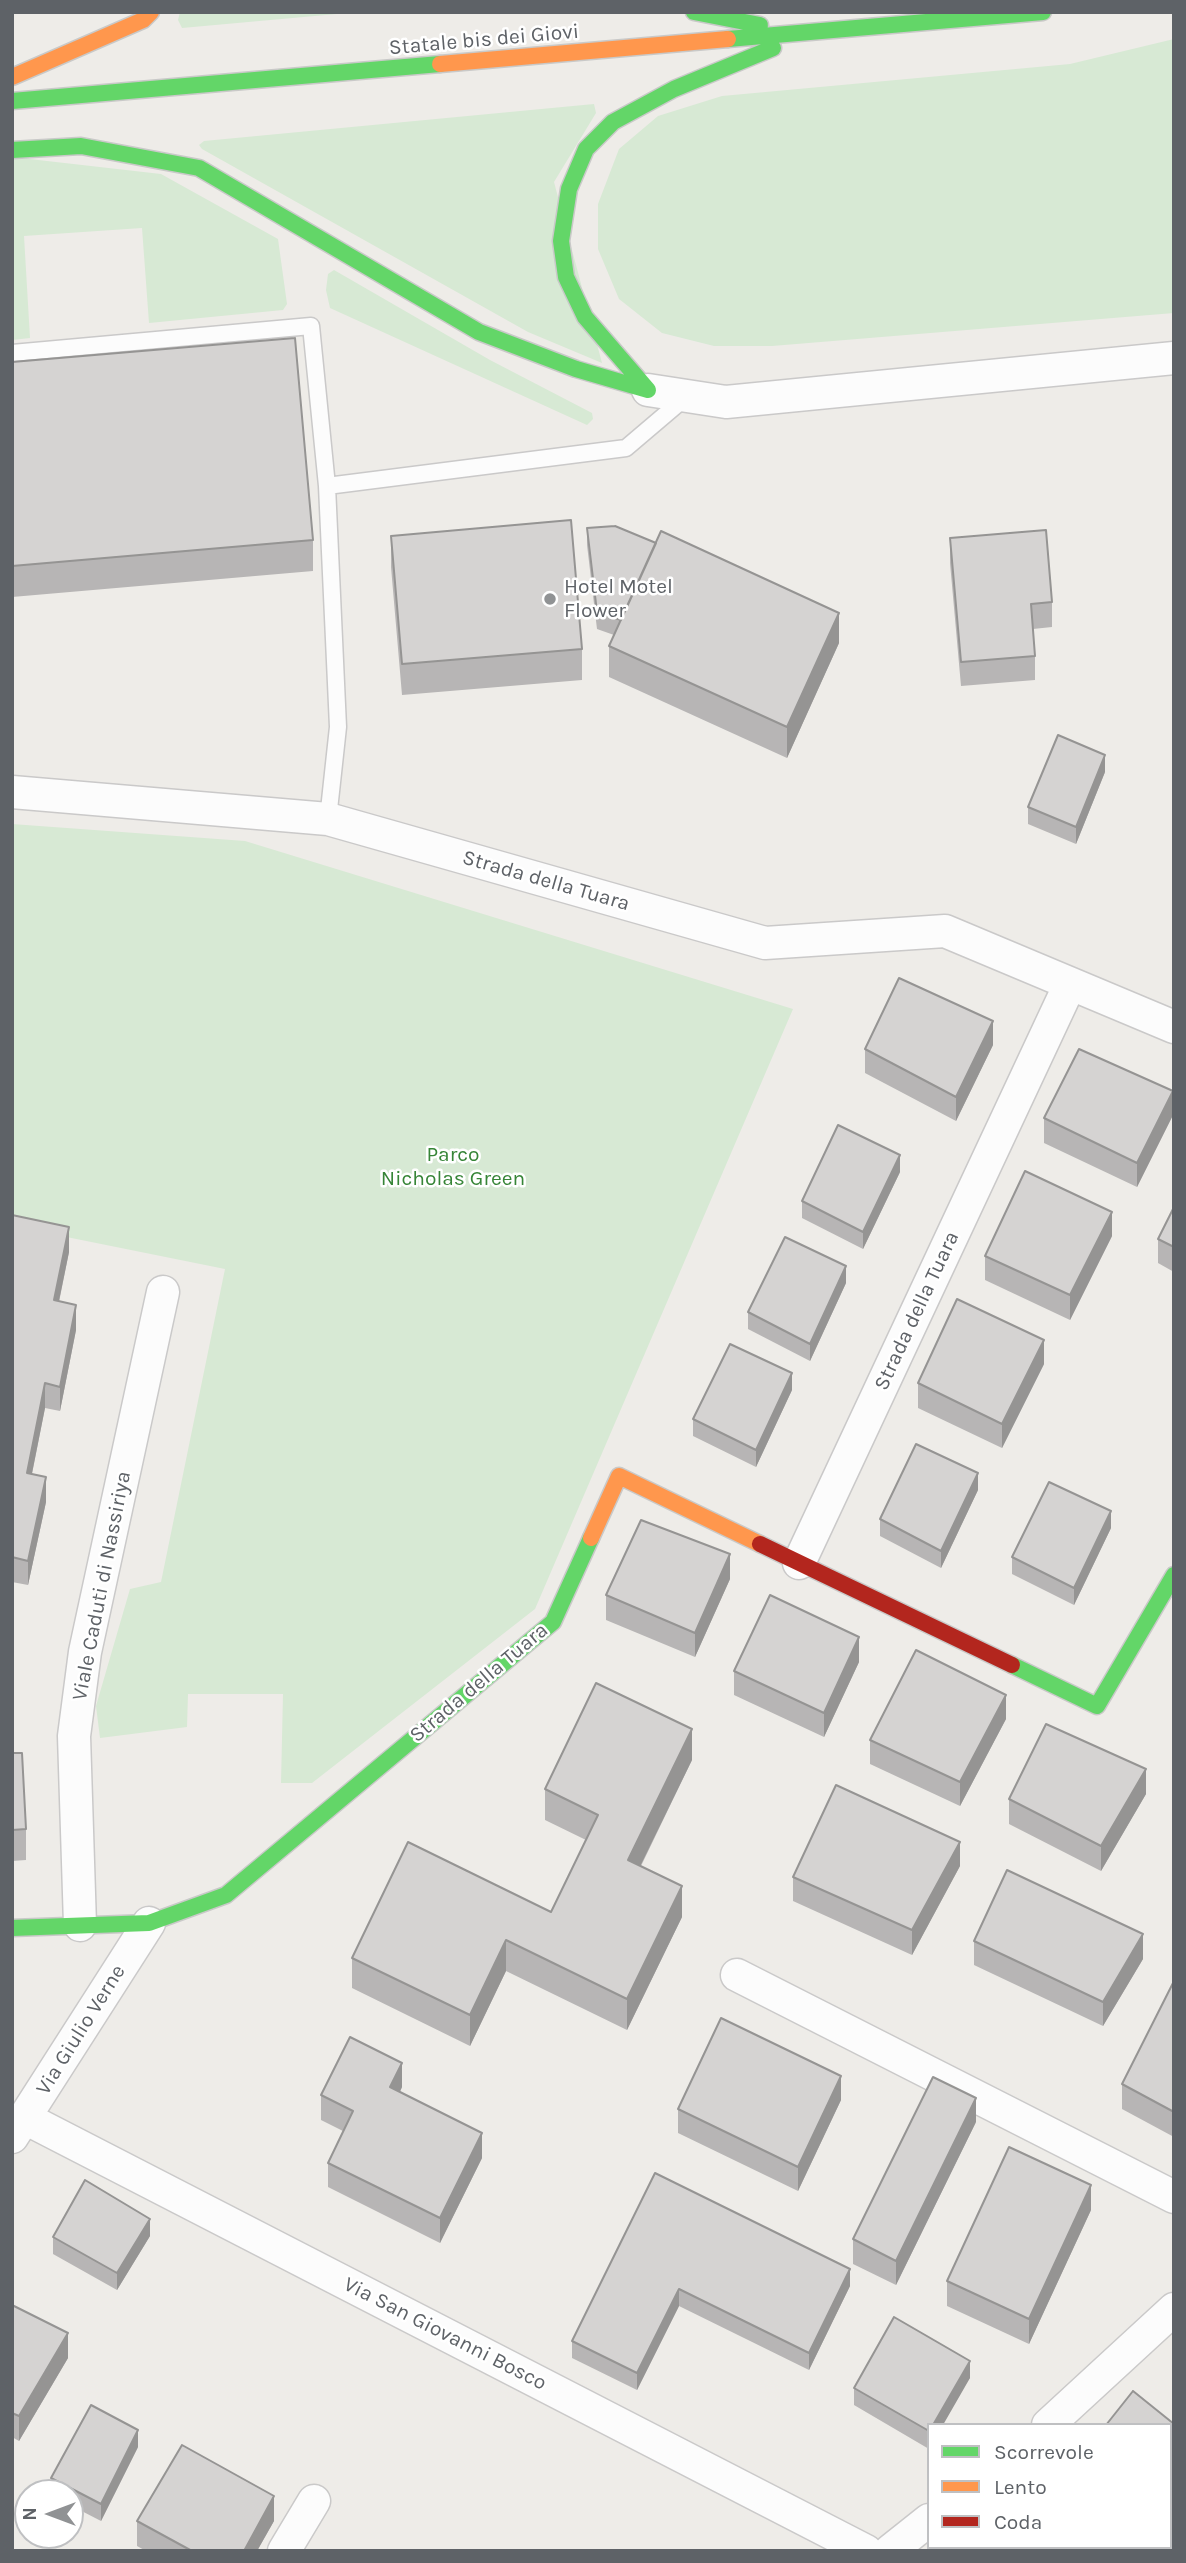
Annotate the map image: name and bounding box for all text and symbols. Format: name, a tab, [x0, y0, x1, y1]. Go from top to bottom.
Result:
street label: Statale bis dei Giovi	[388, 19, 580, 61]
place label: Hotel Motel Flower	[564, 574, 673, 624]
marker: Hotel Motel Flower	[542, 591, 558, 607]
street label: Strada della Tuara	[459, 845, 633, 917]
park label: Parco Nicholas Green	[381, 1142, 525, 1192]
street label: Strada della Tuara	[869, 1227, 965, 1395]
street label: Viale Caduti di Nassiriya	[67, 1469, 137, 1703]
street label: Strada della Tuara	[405, 1618, 553, 1748]
street label: Via Giulio Verne	[31, 1960, 131, 2100]
street label: Via San Giovanni Bosco	[339, 2272, 551, 2396]
legend	[927, 2423, 1172, 2549]
text: Scorrevole	[994, 2440, 1094, 2464]
text: Lento	[994, 2475, 1047, 2499]
north arrow	[14, 2479, 84, 2549]
text: N	[19, 2507, 41, 2521]
text: Coda	[994, 2510, 1042, 2534]

